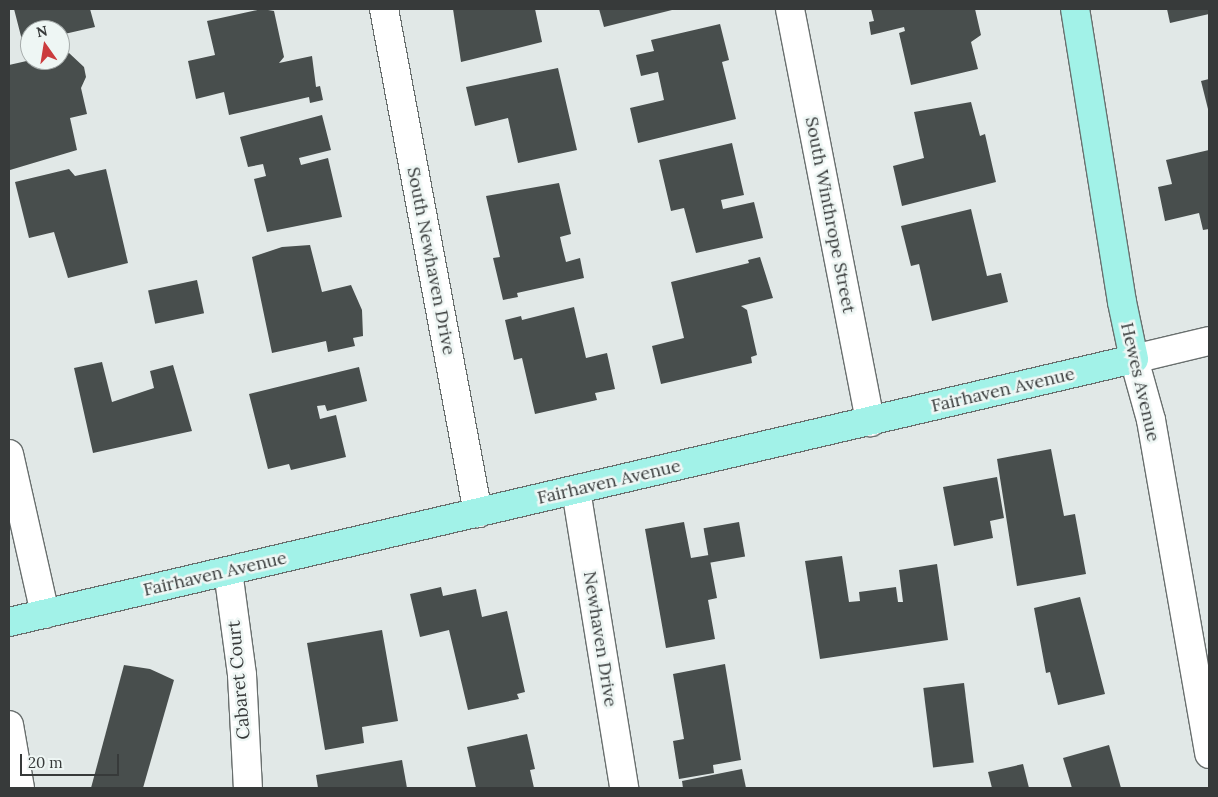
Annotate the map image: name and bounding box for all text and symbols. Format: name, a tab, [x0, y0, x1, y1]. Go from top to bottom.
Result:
north arrow	[20, 20, 70, 70]
text: N	[35, 21, 49, 41]
street label: South Winthrope Street	[800, 115, 860, 315]
street label: South Newhaven Drive	[402, 165, 460, 357]
street label: Hewes Avenue	[1116, 320, 1164, 444]
street label: Fairhaven Avenue	[929, 363, 1077, 417]
street label: Fairhaven Avenue	[535, 455, 683, 509]
street label: Fairhaven Avenue	[141, 547, 289, 601]
street label: Newhaven Drive	[579, 570, 621, 708]
street label: Cabaret Court	[223, 620, 255, 740]
scale bar	[22, 744, 121, 776]
text: 20 m	[28, 753, 63, 772]

